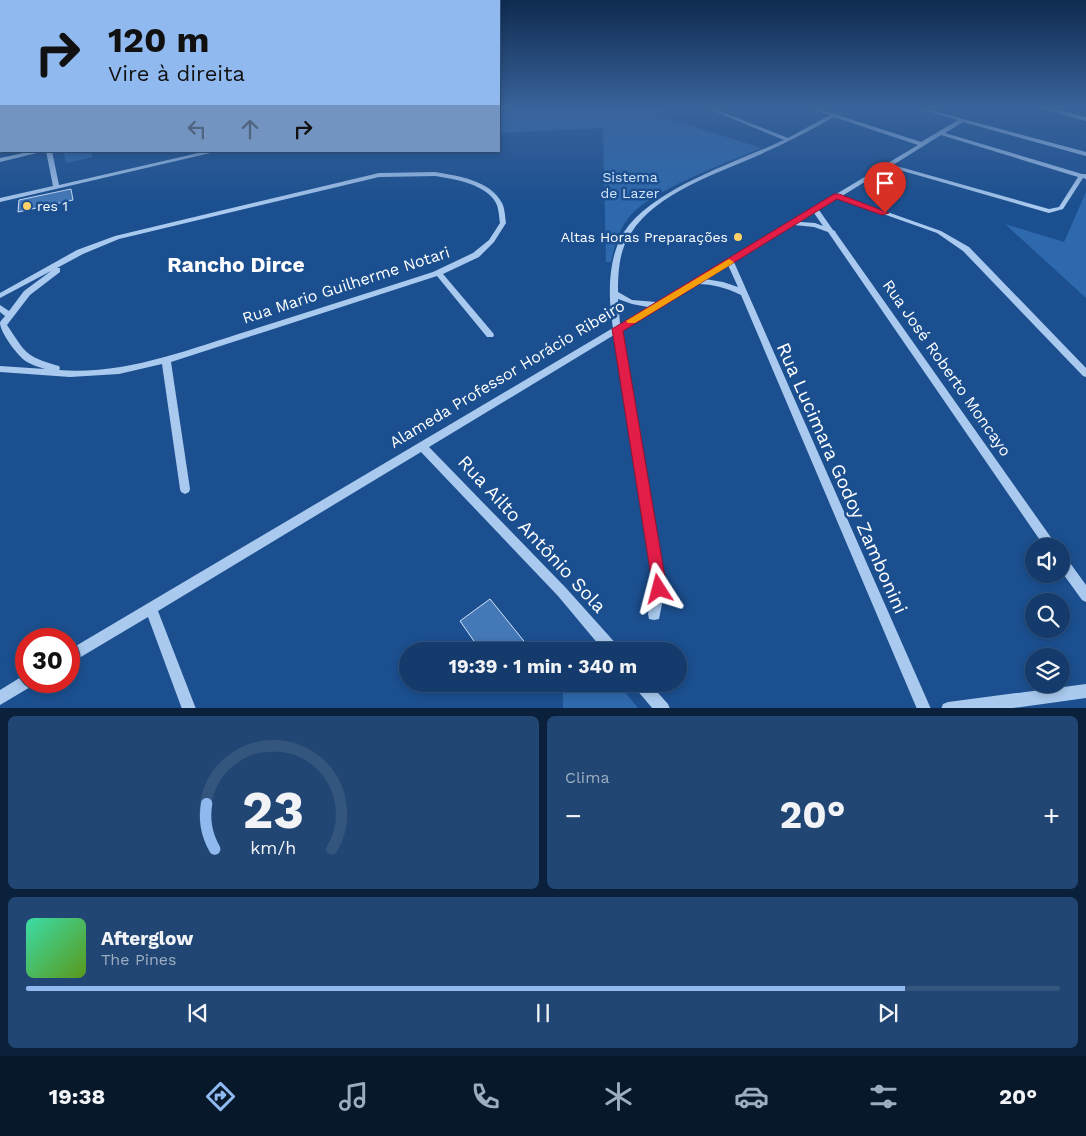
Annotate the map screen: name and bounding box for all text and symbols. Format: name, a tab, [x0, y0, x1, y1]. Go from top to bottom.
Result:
text: 120 m	[108, 19, 209, 61]
icon: right	[25, 20, 90, 85]
text: Vire à direita	[108, 61, 245, 86]
icon: left	[183, 115, 211, 143]
icon: ahead	[236, 115, 264, 143]
icon: right	[289, 115, 317, 143]
pin	[864, 162, 906, 213]
park label: Sistema de Lazer	[600, 169, 660, 201]
icon: arrive	[871, 169, 899, 197]
place label: res 1	[37, 198, 68, 214]
marker: res 1	[21, 200, 33, 212]
place label: Altas Horas Preparações	[561, 229, 728, 245]
marker: Altas Horas Preparações	[732, 231, 744, 243]
street label: Rua Mario Guilherme Notari	[240, 242, 452, 328]
district label: Rancho Dirce	[167, 252, 305, 277]
street label: Rua José Roberto Moncayo	[879, 276, 1015, 460]
street label: Alameda Professor Horácio Ribeiro	[386, 296, 628, 452]
street label: Rua Lucimara Godoy Zambonini	[772, 339, 912, 617]
street label: Rua Ailto Antônio Sola	[453, 451, 611, 618]
map controls	[1025, 538, 1070, 693]
button: sound	[1025, 538, 1070, 583]
position arrow	[632, 562, 684, 614]
button: search	[1025, 593, 1070, 638]
speed limit sign: 30	[15, 628, 80, 693]
button: layers	[1025, 648, 1070, 693]
text: 19:39 · 1 min · 340 m	[449, 655, 637, 678]
text: Clima	[565, 768, 609, 787]
text: 23	[243, 780, 304, 841]
text: 20°	[780, 793, 845, 837]
text: −	[565, 799, 582, 832]
text: +	[1043, 799, 1060, 832]
text: km/h	[250, 837, 297, 858]
text: Afterglow	[101, 927, 193, 950]
text: The Pines	[101, 950, 177, 969]
icon: previous	[184, 999, 212, 1027]
icon: pause	[529, 999, 557, 1027]
icon: next	[874, 999, 902, 1027]
icon: directions	[203, 1079, 238, 1114]
icon: music	[336, 1079, 371, 1114]
icon: phone	[468, 1079, 503, 1114]
icon: climate	[601, 1079, 636, 1114]
icon: car	[734, 1079, 769, 1114]
icon: filters	[866, 1079, 901, 1114]
text: 19:38	[49, 1084, 105, 1109]
text: 20°	[999, 1084, 1037, 1109]

